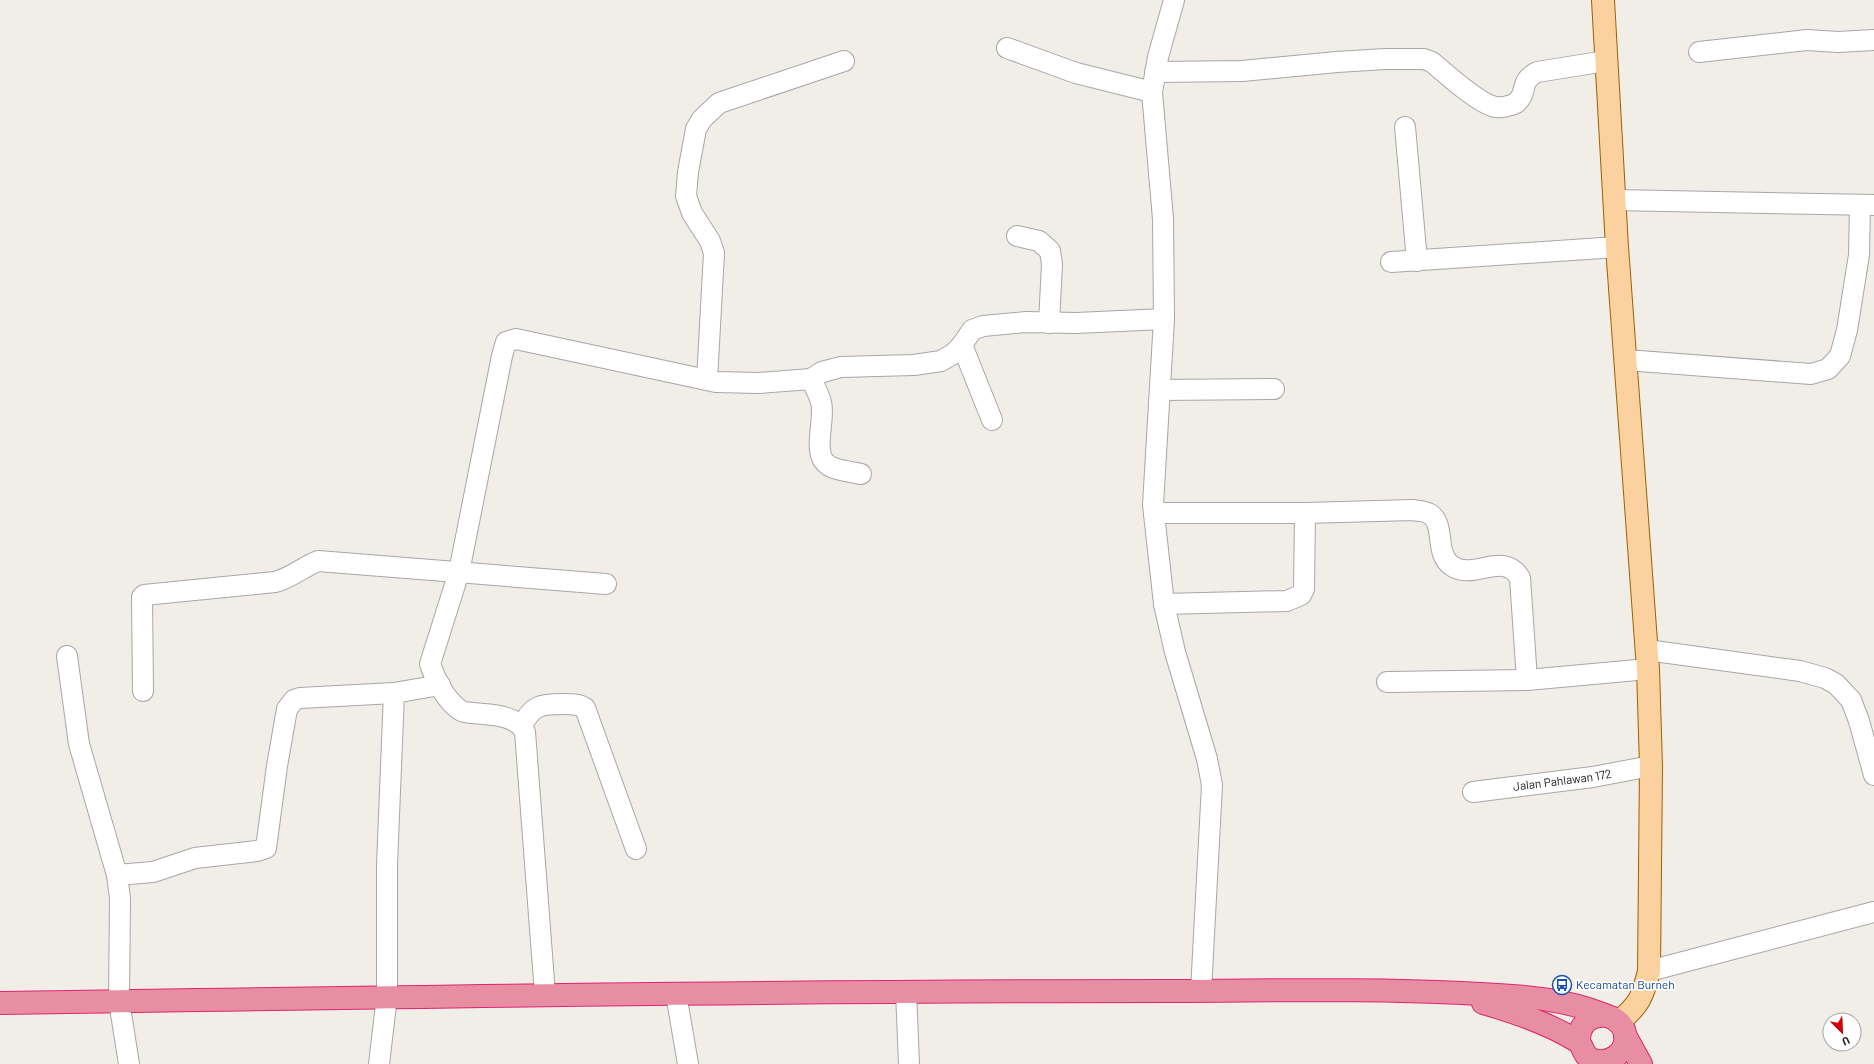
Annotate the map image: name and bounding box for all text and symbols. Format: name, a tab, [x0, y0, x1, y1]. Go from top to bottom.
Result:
street label: Jalan Pahlawan 172	[1512, 766, 1612, 793]
bus stop icon: Kecamatan Burneh	[1551, 974, 1573, 996]
place label: Kecamatan Burneh	[1576, 977, 1675, 991]
north arrow	[1822, 1012, 1862, 1052]
text: U	[1840, 1034, 1852, 1049]

